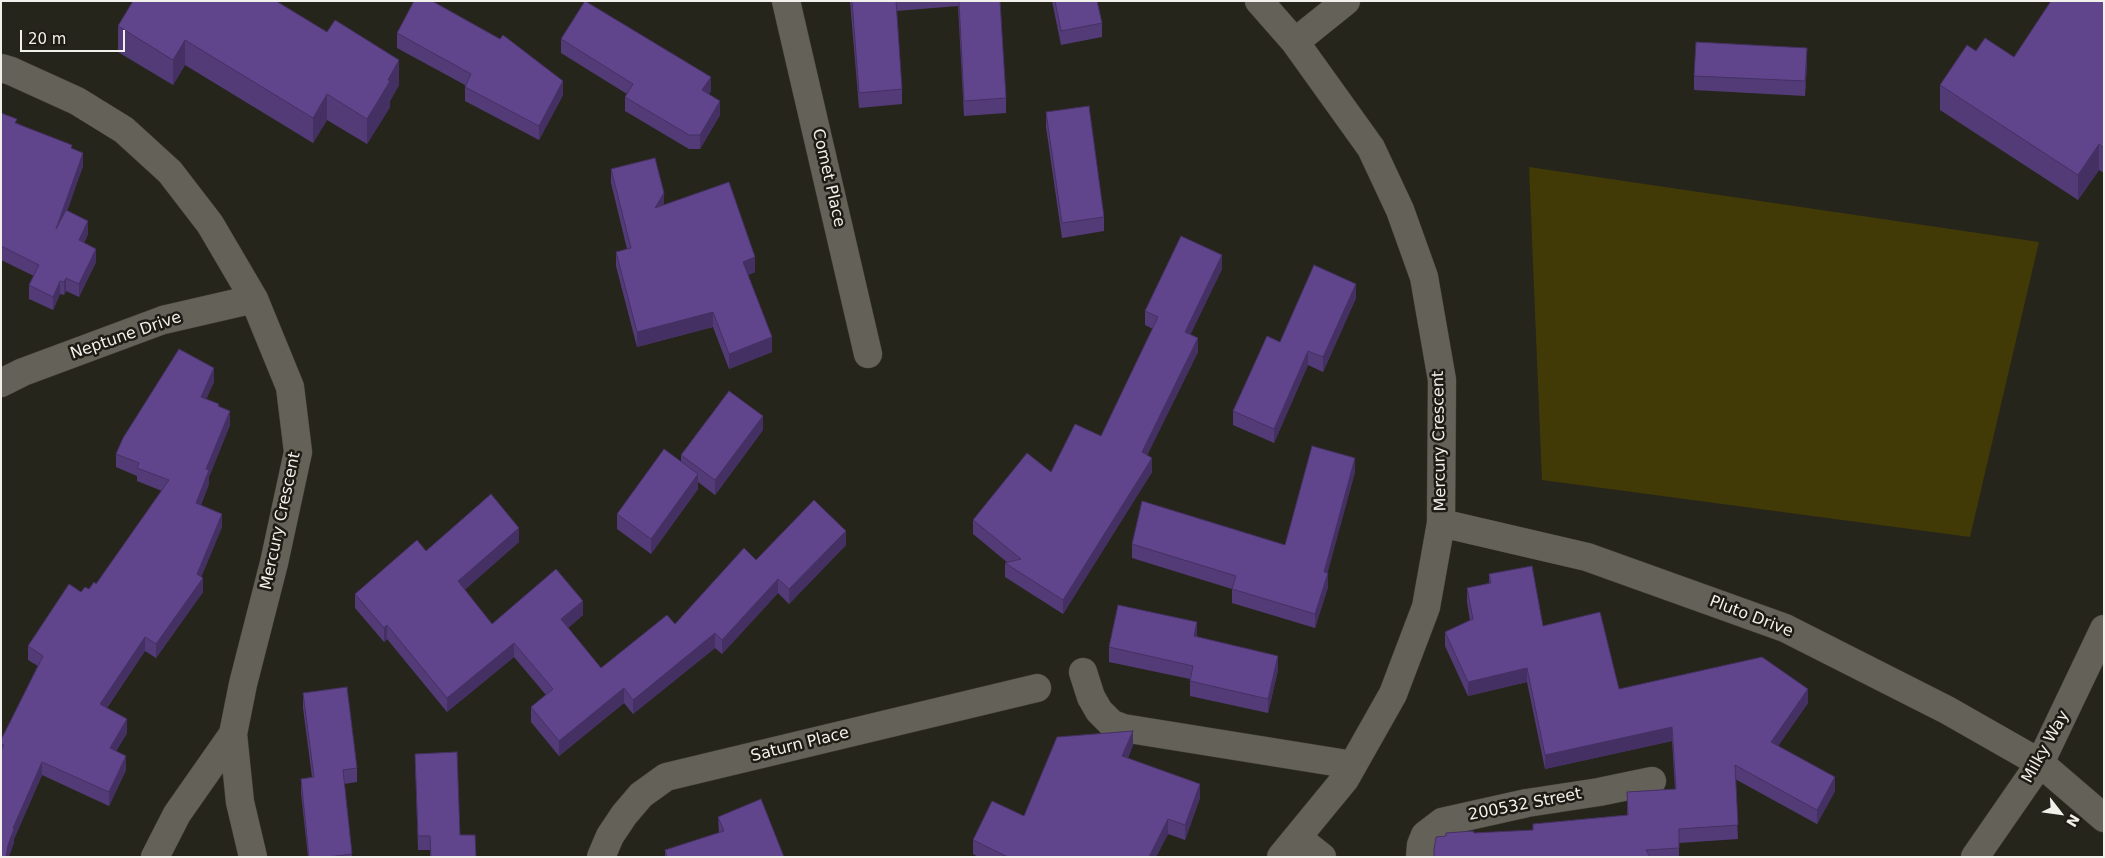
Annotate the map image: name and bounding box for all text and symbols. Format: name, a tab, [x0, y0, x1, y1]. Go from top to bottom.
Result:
scale bar	[22, 20, 128, 52]
text: 20 m	[28, 30, 66, 48]
street label: Comet Place	[807, 127, 849, 229]
street label: Neptune Drive	[68, 308, 184, 364]
street label: Mercury Crescent	[1429, 371, 1451, 511]
street label: Mercury Crescent	[257, 450, 305, 592]
street label: Pluto Drive	[1706, 592, 1796, 642]
street label: Milky Way	[2018, 707, 2074, 787]
street label: Saturn Place	[749, 724, 851, 766]
street label: 200532 Street	[1467, 785, 1583, 825]
north arrow	[2035, 788, 2085, 838]
text: N	[2063, 811, 2083, 830]

